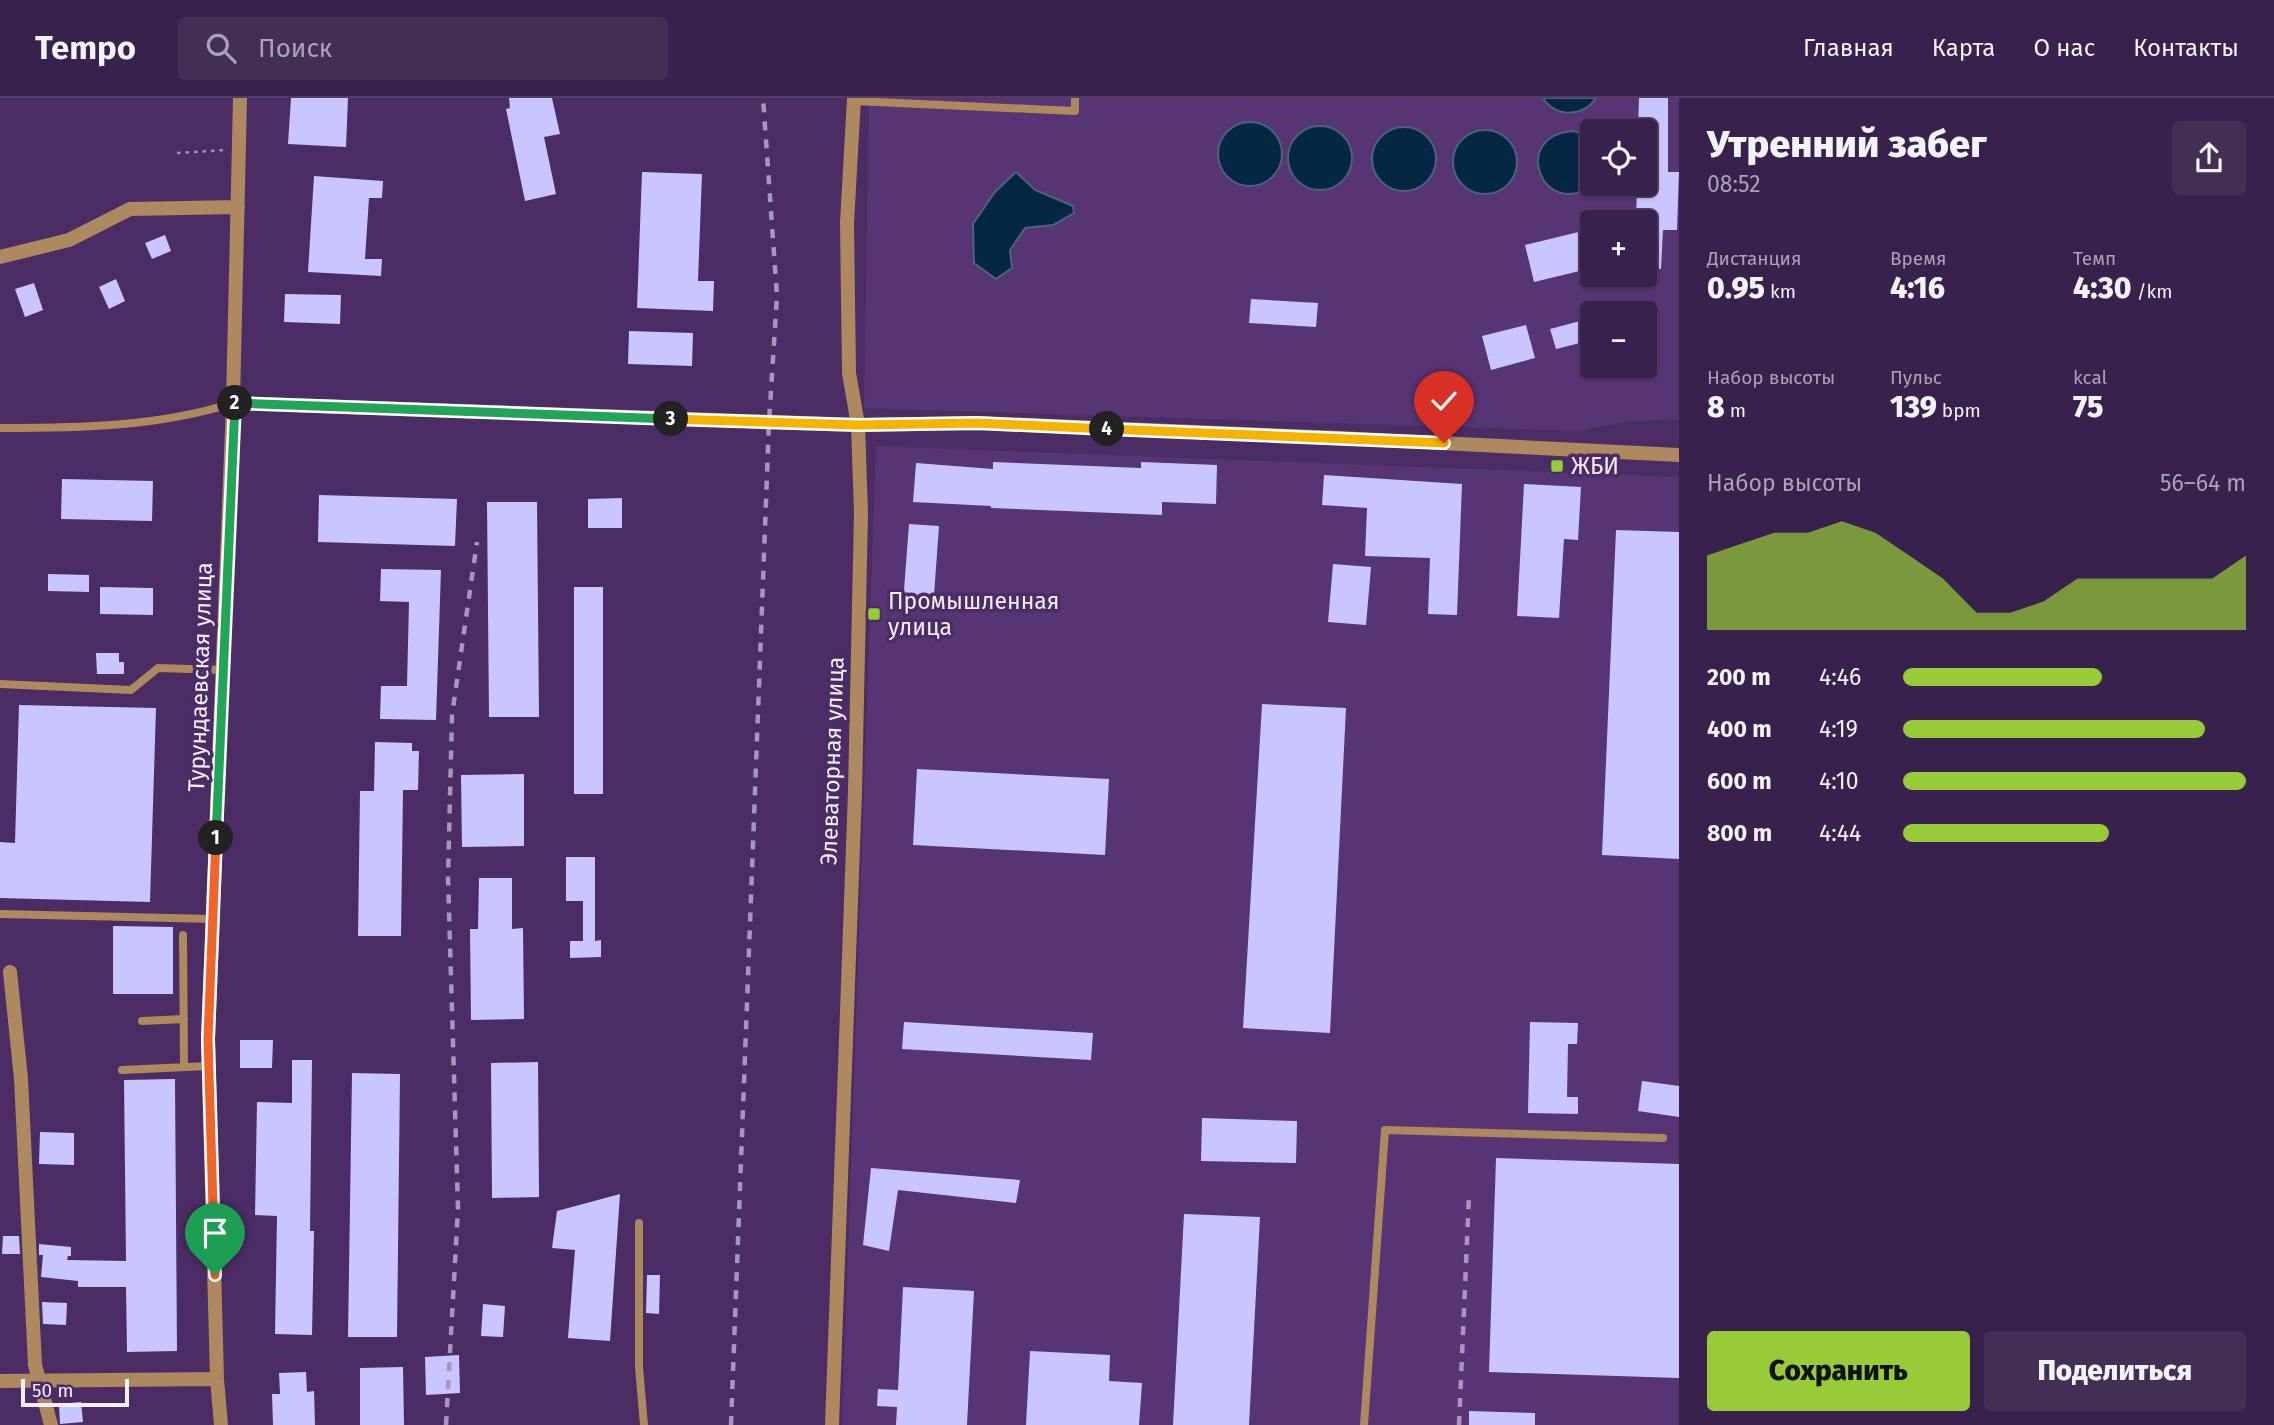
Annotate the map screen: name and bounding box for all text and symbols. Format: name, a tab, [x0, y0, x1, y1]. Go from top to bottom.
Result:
search box	[178, 17, 668, 80]
text: Tempo	[35, 28, 136, 68]
icon: search	[202, 29, 240, 67]
text: Поиск	[258, 33, 332, 64]
text: Главная	[1803, 34, 1894, 62]
text: Карта	[1932, 34, 1995, 62]
text: О нас	[2033, 34, 2095, 62]
text: Контакты	[2133, 34, 2239, 62]
map controls	[1580, 119, 1657, 378]
button: locate	[1580, 119, 1657, 196]
text: Утренний забег	[1707, 121, 1987, 167]
button: share	[2172, 121, 2246, 195]
text: 08:52	[1707, 170, 1761, 198]
button: +	[1580, 210, 1657, 287]
text: Дистанция	[1707, 247, 1802, 270]
text: Время	[1890, 247, 1946, 270]
text: Темп	[2073, 247, 2116, 270]
text: 0.95	[1707, 270, 1765, 306]
text: 4:16	[1890, 270, 1945, 306]
text: 4:30	[2073, 270, 2132, 306]
text: km	[1765, 280, 1796, 303]
text: /km	[2132, 280, 2173, 303]
button: −	[1580, 301, 1657, 378]
text: Набор высоты	[1707, 366, 1835, 389]
text: Пульс	[1890, 366, 1942, 389]
text: kcal	[2073, 366, 2107, 389]
pin	[1414, 371, 1474, 443]
icon: check	[1425, 382, 1463, 420]
pin: 2	[218, 386, 252, 420]
text: 8	[1707, 389, 1725, 425]
text: 139	[1890, 389, 1937, 425]
text: 75	[2073, 389, 2103, 425]
text: 2	[230, 391, 239, 414]
text: m	[1725, 399, 1746, 422]
text: bpm	[1937, 399, 1981, 422]
pin: 3	[654, 402, 688, 436]
text: 3	[666, 407, 675, 430]
pin: 4	[1090, 412, 1124, 446]
text: 4	[1101, 417, 1112, 440]
place label: ЖБИ	[1571, 452, 1619, 480]
marker: ЖБИ	[1549, 458, 1565, 474]
text: Набор высоты	[1707, 469, 1862, 497]
text: 56–64 m	[2160, 469, 2246, 497]
street label: Турундаевская улица	[182, 562, 218, 792]
place label: Промышленная улица	[888, 587, 1060, 641]
marker: Промышленная улица	[866, 606, 882, 622]
street label: Элеваторная улица	[814, 656, 850, 866]
text: 200 m	[1707, 663, 1771, 691]
text: 4:46	[1819, 663, 1861, 691]
text: 400 m	[1707, 715, 1772, 743]
text: 4:19	[1819, 715, 1858, 743]
text: 600 m	[1707, 767, 1772, 795]
text: 4:10	[1819, 767, 1859, 795]
text: 800 m	[1707, 819, 1772, 847]
text: 4:44	[1819, 819, 1861, 847]
pin: 1	[198, 820, 234, 856]
text: 1	[211, 826, 220, 849]
pin	[185, 1203, 245, 1275]
icon: arrive	[196, 1214, 234, 1252]
button: Сохранить	[1707, 1331, 1970, 1411]
button: Поделиться	[1984, 1331, 2246, 1411]
scale bar	[21, 1376, 130, 1408]
text: 50 m	[32, 1379, 73, 1402]

